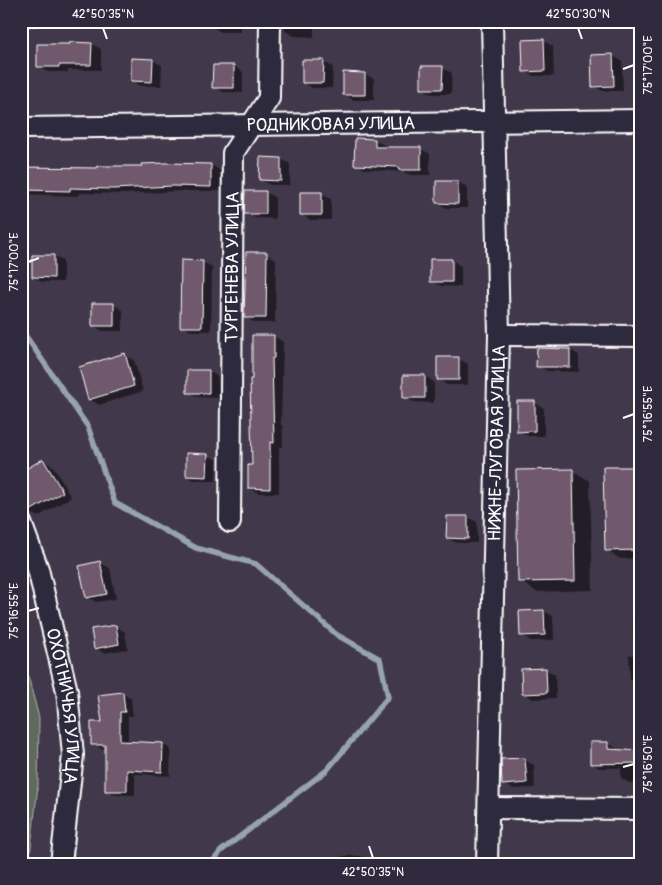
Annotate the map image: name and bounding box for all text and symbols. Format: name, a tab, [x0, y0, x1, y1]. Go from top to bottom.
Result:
text: 42°50'35"N	[72, 7, 134, 22]
text: 42°50'30"N	[546, 7, 610, 22]
text: 75°17'00"E	[641, 35, 656, 95]
street label: РОДНИКОВАЯ УЛИЦА	[247, 111, 416, 137]
street label: ТУРГЕНЕВА УЛИЦА	[220, 191, 244, 343]
text: 75°17'00"E	[7, 232, 22, 292]
street label: НИЖНЕ-ЛУГОВАЯ УЛИЦА	[483, 344, 510, 542]
text: 75°16'55"E	[641, 386, 656, 442]
text: 75°16'55"E	[7, 583, 22, 639]
street label: ОХОТНИЧЬЯ УЛИЦА	[41, 626, 85, 785]
text: 75°16'50"E	[641, 735, 656, 793]
text: 42°50'35"N	[342, 865, 404, 880]

